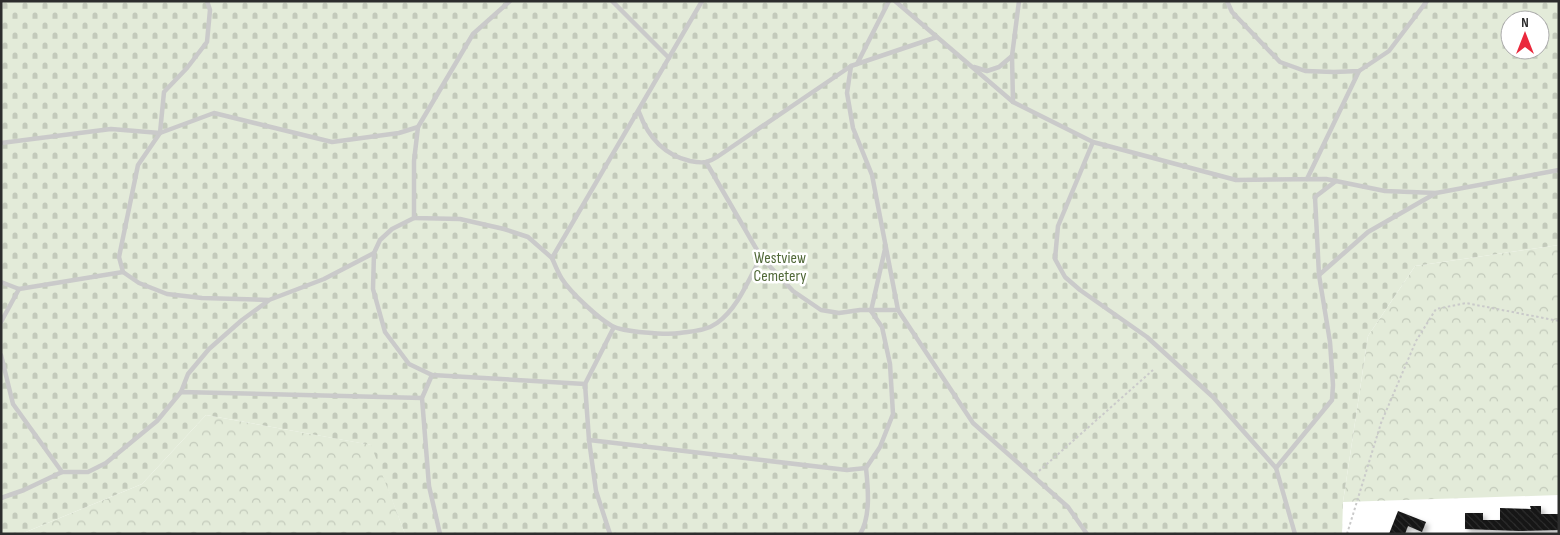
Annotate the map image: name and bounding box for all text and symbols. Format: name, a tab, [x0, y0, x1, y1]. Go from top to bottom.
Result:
north arrow	[1500, 10, 1550, 60]
text: N	[1521, 14, 1529, 31]
park label: Westview Cemetery	[754, 249, 806, 286]

